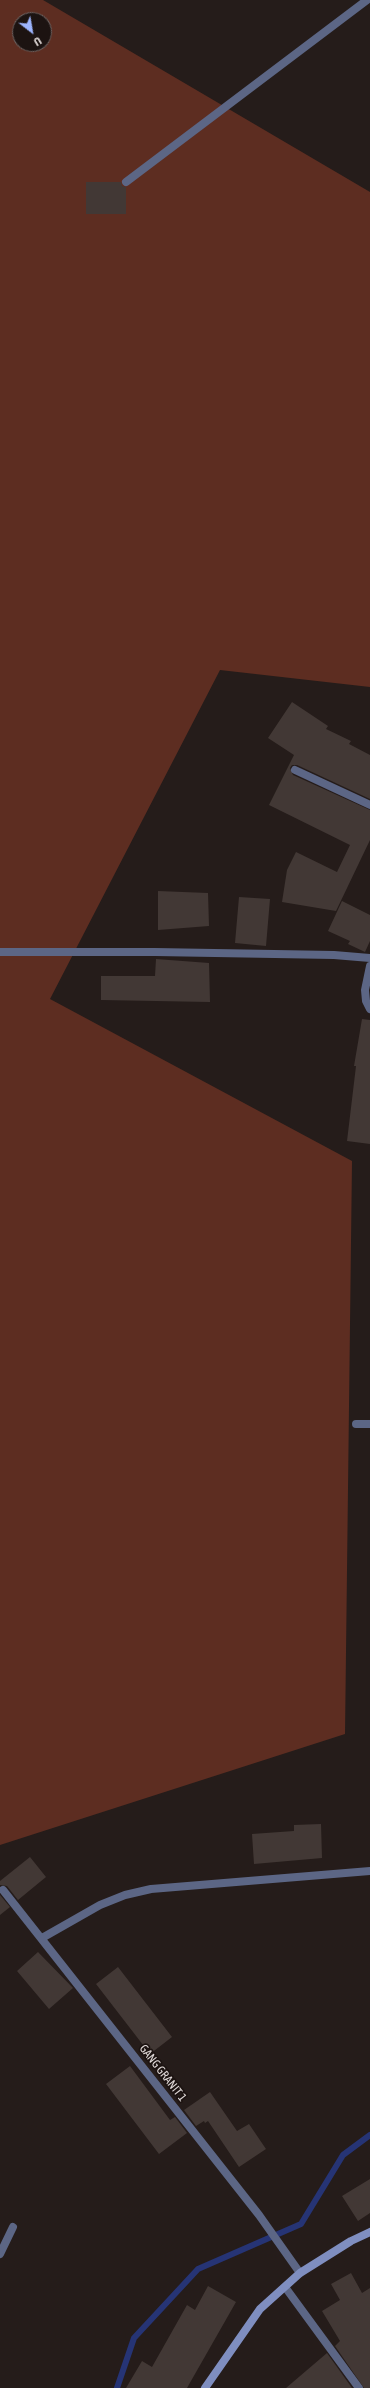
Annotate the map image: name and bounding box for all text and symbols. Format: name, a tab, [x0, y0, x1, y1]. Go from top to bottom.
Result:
north arrow	[12, 12, 52, 52]
text: U	[32, 35, 44, 48]
street label: GANG GRANIT 1	[136, 2042, 190, 2104]

